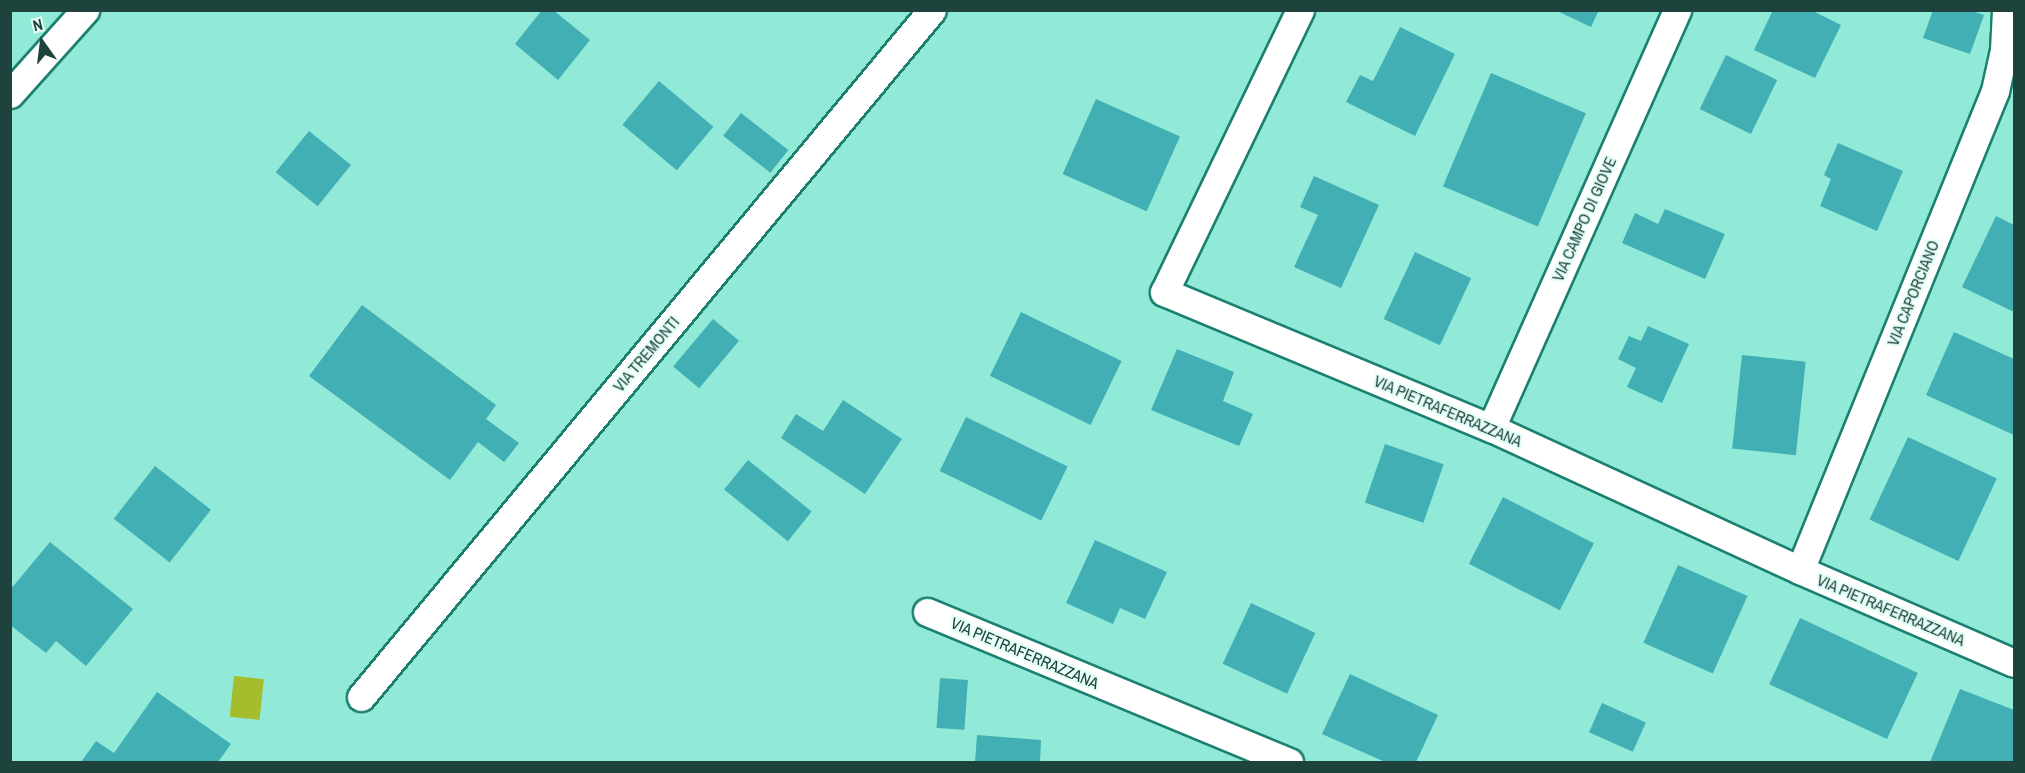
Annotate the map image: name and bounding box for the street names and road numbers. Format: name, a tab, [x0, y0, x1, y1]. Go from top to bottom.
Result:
street label: VIA CAMPO DI GIOVE	[1548, 153, 1620, 285]
street label: VIA CAPORCIANO	[1883, 237, 1943, 349]
street label: VIA TREMONTI	[609, 312, 683, 396]
street label: VIA PIETRAFERRAZZANA	[1371, 371, 1525, 451]
street label: VIA PIETRAFERRAZZANA	[1814, 570, 1968, 650]
street label: VIA PIETRAFERRAZZANA	[948, 613, 1102, 693]

